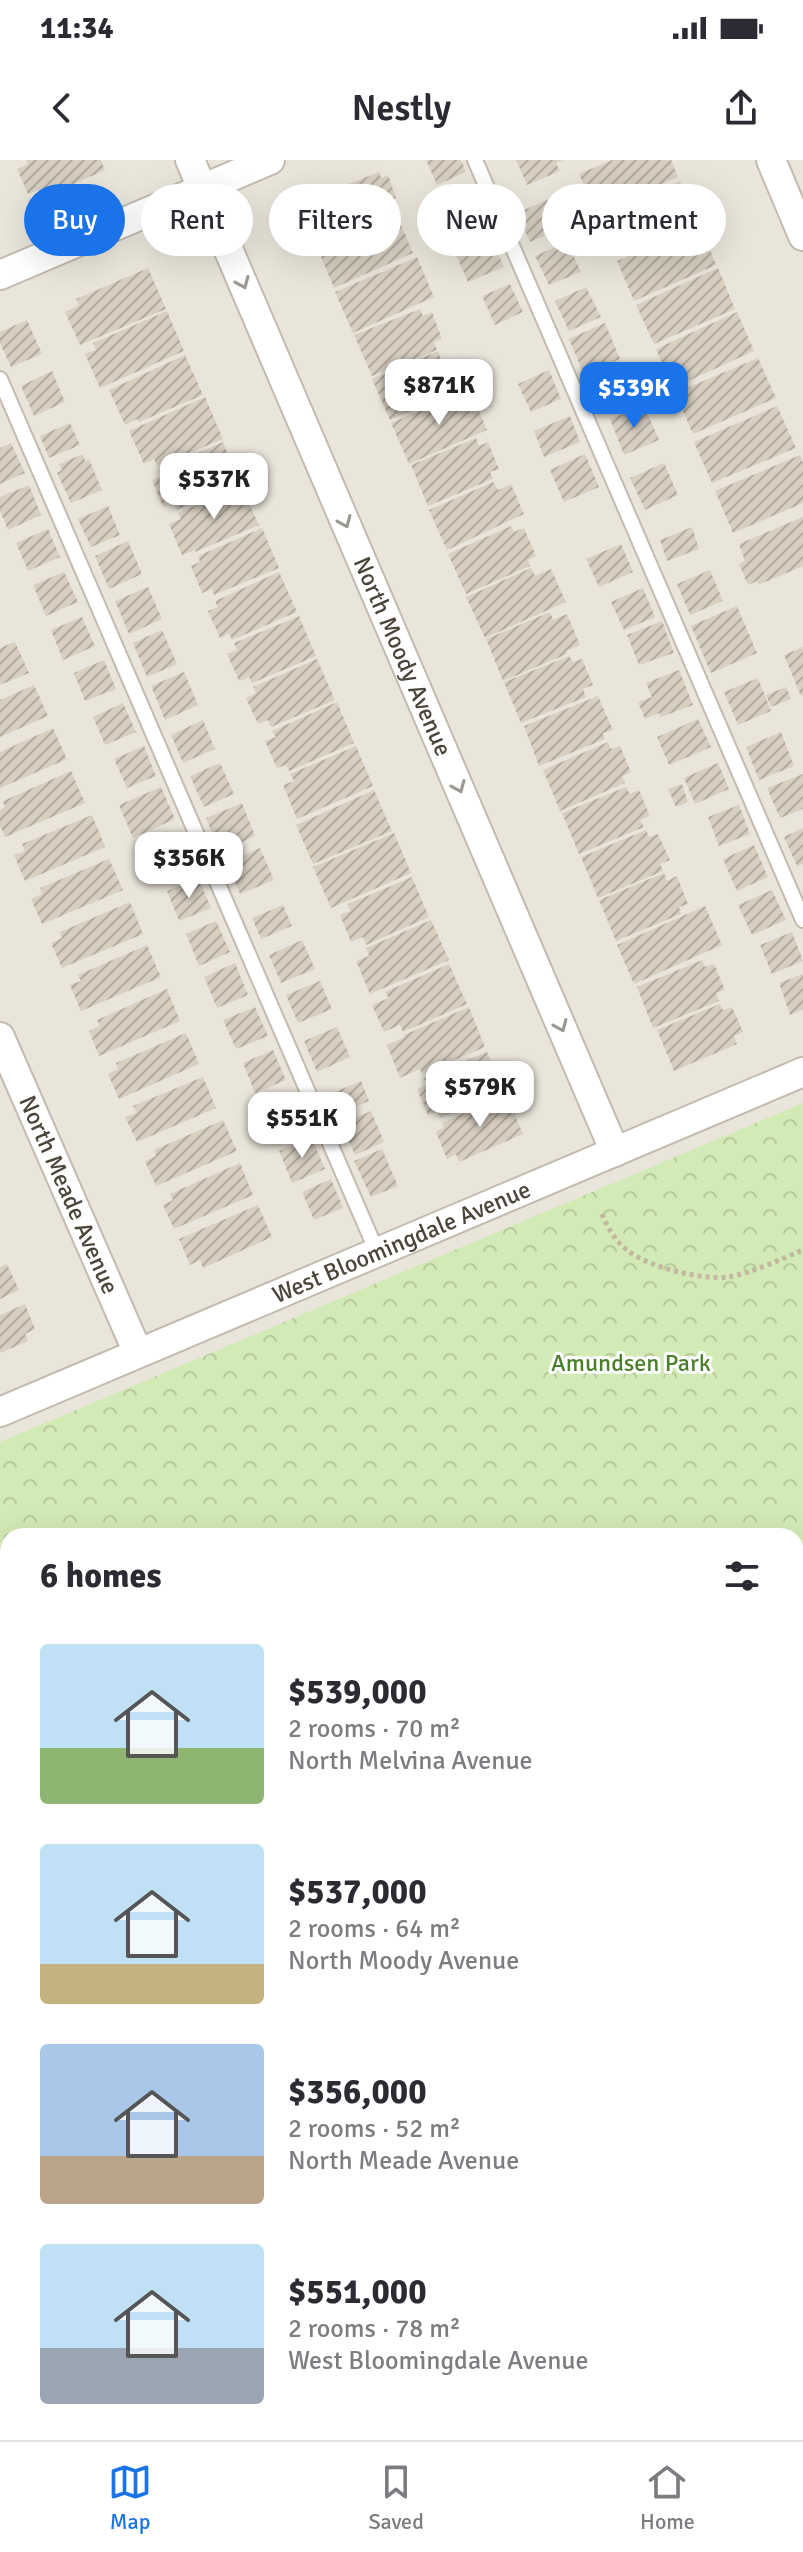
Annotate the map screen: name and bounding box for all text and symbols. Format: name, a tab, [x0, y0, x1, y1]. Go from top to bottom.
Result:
text: 11:34	[40, 10, 114, 47]
icon: back	[40, 86, 84, 130]
text: Nestly	[352, 86, 451, 131]
icon: share	[719, 86, 763, 130]
chip: Buy	[24, 184, 125, 256]
chip: Rent	[141, 184, 253, 256]
chip: Filters	[269, 184, 401, 256]
chip: New	[417, 184, 526, 256]
chip: Apartment	[542, 184, 726, 256]
one-way arrow	[233, 275, 249, 289]
pin: $871K	[383, 359, 495, 427]
pin: $539K	[578, 362, 690, 430]
text: $871K	[403, 369, 475, 401]
text: $539K	[598, 372, 670, 404]
pin: $537K	[158, 453, 270, 521]
text: $537K	[178, 463, 250, 495]
one-way arrow	[336, 514, 352, 528]
street label: North Moody Avenue	[347, 552, 459, 760]
one-way arrow	[449, 779, 465, 793]
pin: $356K	[133, 832, 245, 900]
text: $356K	[153, 842, 225, 874]
one-way arrow	[551, 1018, 567, 1032]
pin: $579K	[424, 1061, 536, 1129]
text: $579K	[444, 1071, 516, 1103]
street label: North Meade Avenue	[12, 1091, 125, 1298]
pin: $551K	[246, 1092, 358, 1160]
text: $551K	[266, 1102, 338, 1134]
street label: West Bloomingdale Avenue	[268, 1174, 535, 1310]
park label: Amundsen Park	[551, 1348, 711, 1378]
icon: filters	[720, 1554, 764, 1598]
text: 6 homes	[40, 1555, 161, 1597]
text: $539,000	[288, 1671, 427, 1713]
icon: home	[104, 1676, 200, 1772]
text: 2 rooms · 70 m²	[288, 1713, 461, 1745]
text: North Melvina Avenue	[288, 1745, 533, 1777]
text: $537,000	[288, 1871, 427, 1913]
icon: home	[104, 1876, 200, 1972]
text: 2 rooms · 64 m²	[288, 1913, 461, 1945]
text: North Moody Avenue	[288, 1945, 519, 1977]
text: $356,000	[288, 2071, 427, 2113]
icon: home	[104, 2076, 200, 2172]
text: 2 rooms · 52 m²	[288, 2113, 461, 2145]
text: North Meade Avenue	[288, 2145, 519, 2177]
text: $551,000	[288, 2271, 427, 2313]
icon: home	[104, 2276, 200, 2372]
text: 2 rooms · 78 m²	[288, 2313, 461, 2345]
text: West Bloomingdale Avenue	[288, 2345, 589, 2377]
tab: Map	[108, 2460, 152, 2535]
tab: Saved	[368, 2460, 424, 2535]
tab: Home	[640, 2460, 695, 2535]

